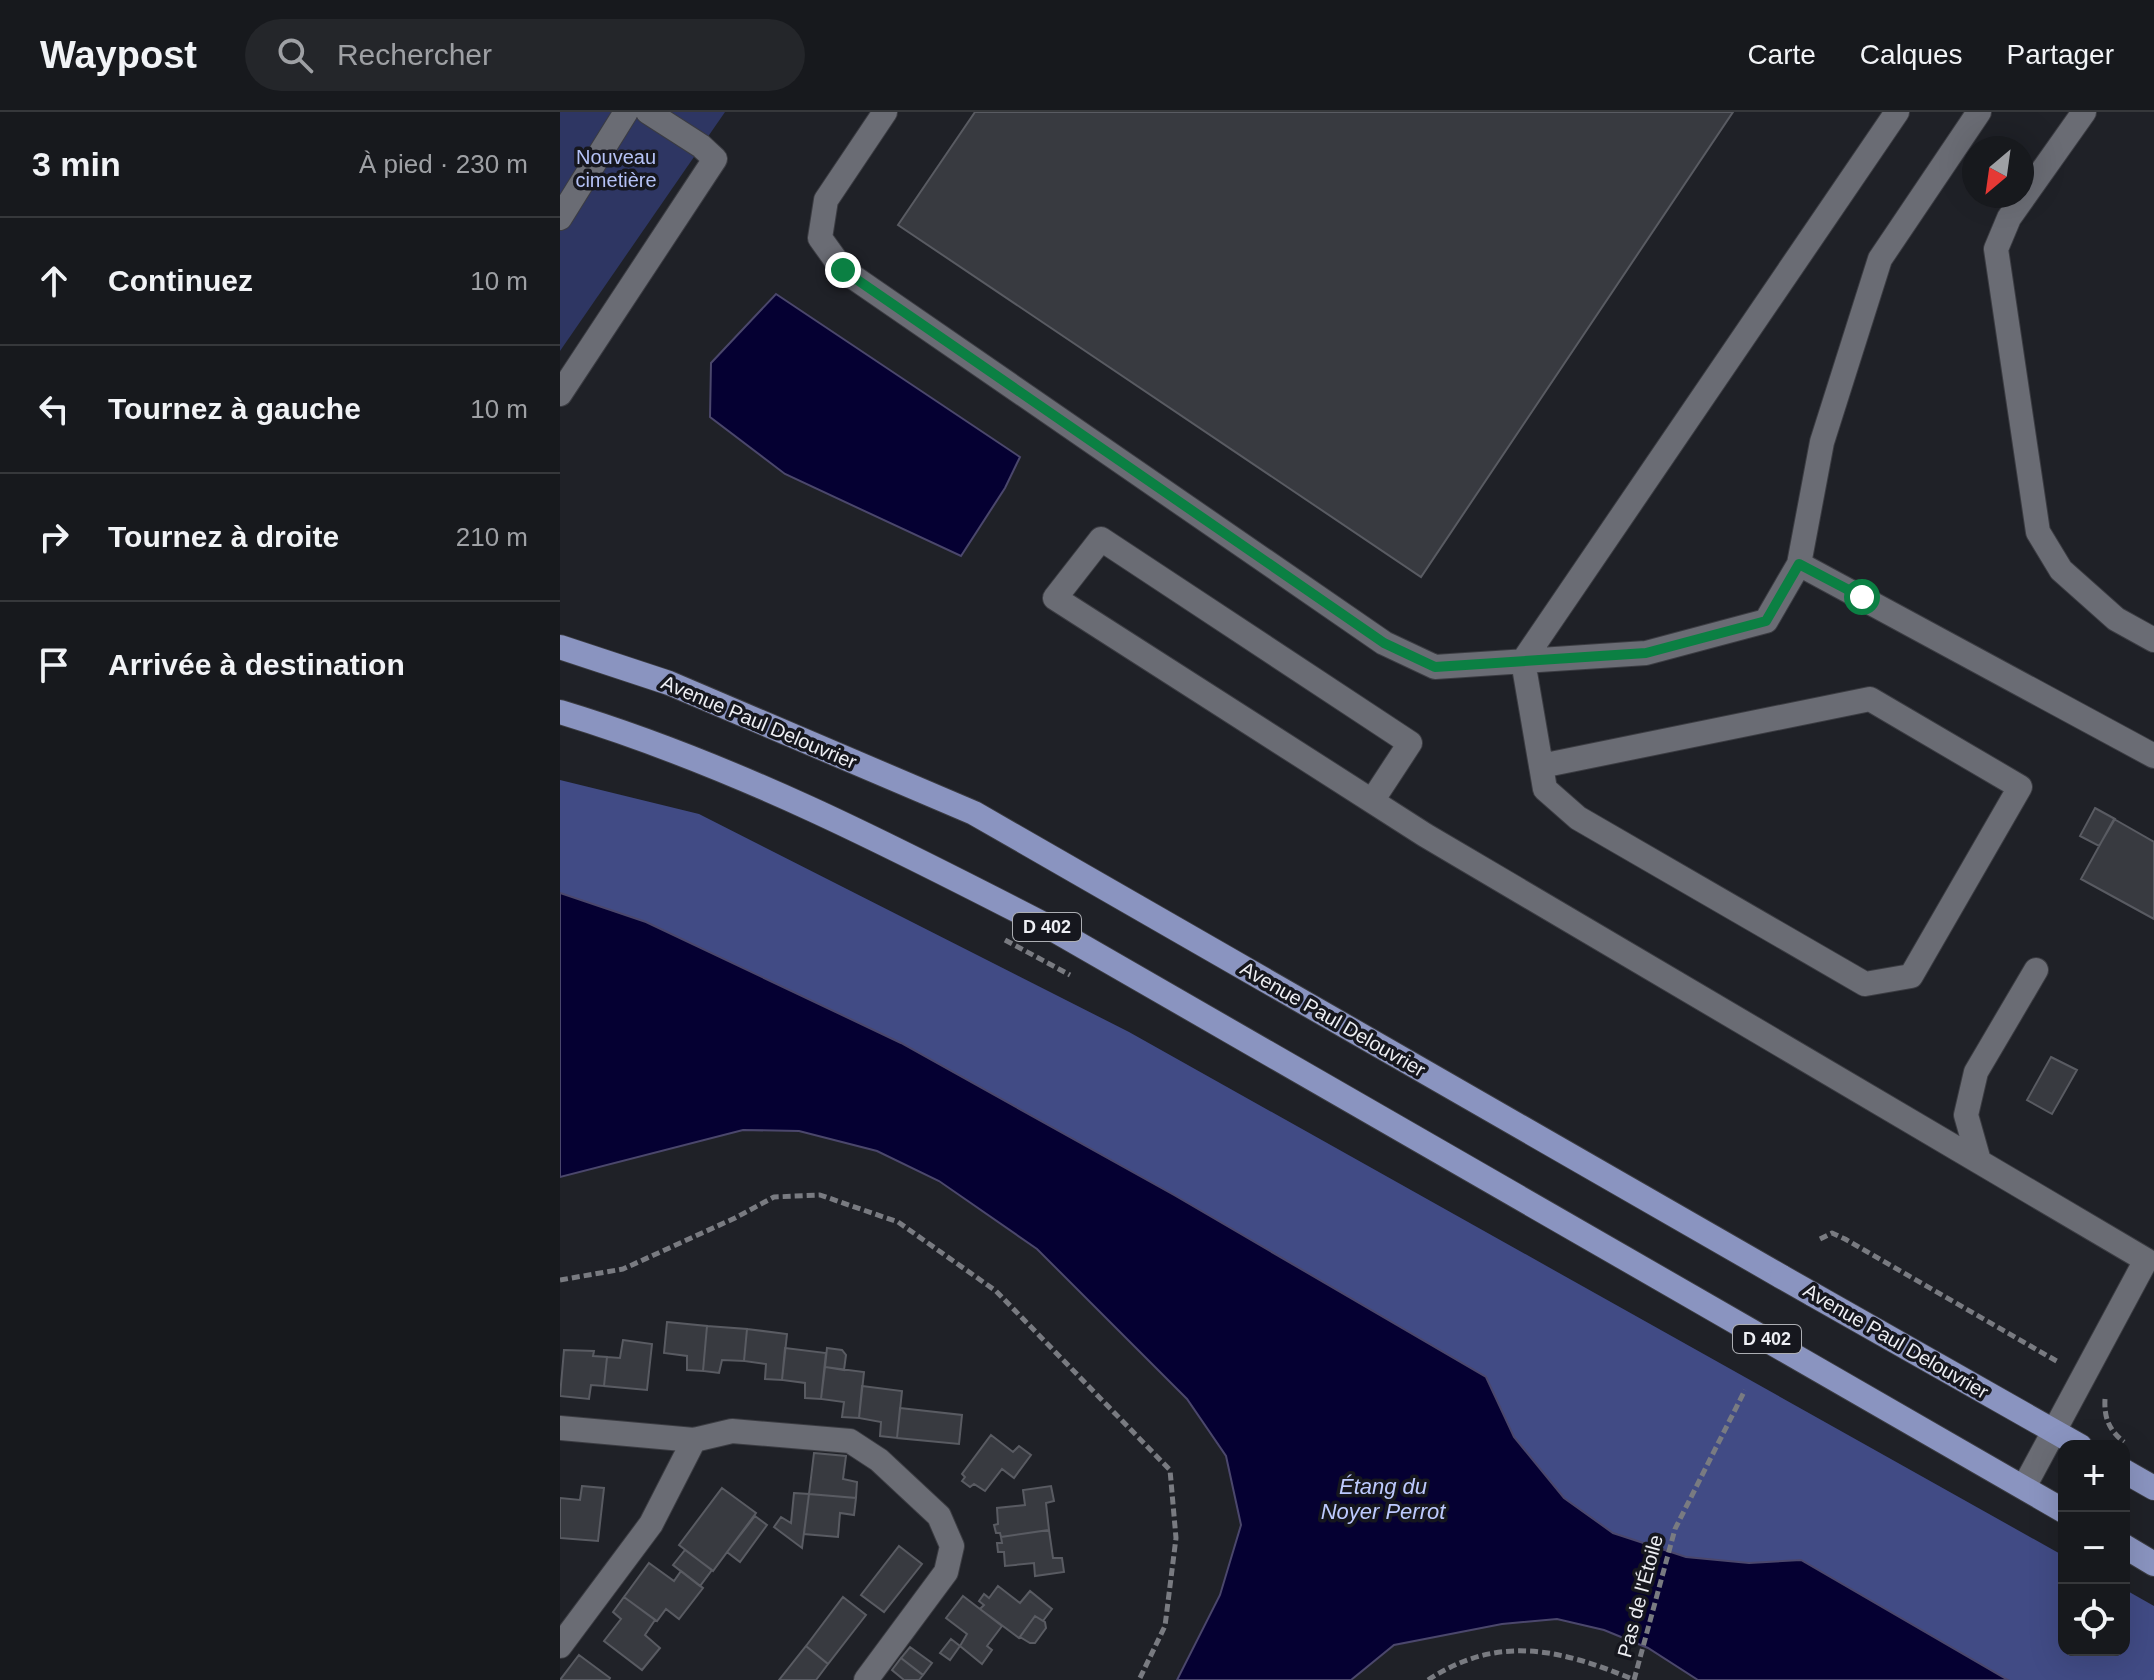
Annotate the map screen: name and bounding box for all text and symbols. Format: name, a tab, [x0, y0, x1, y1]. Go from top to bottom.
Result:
search box	[245, 19, 805, 91]
icon: search	[273, 33, 317, 77]
text: Waypost	[40, 34, 197, 76]
text: Rechercher	[337, 38, 492, 71]
text: Carte	[1747, 39, 1816, 70]
text: Calques	[1860, 39, 1963, 70]
text: Partager	[2007, 39, 2114, 70]
north arrow	[1962, 136, 2034, 208]
text: 3 min	[32, 145, 121, 183]
park label: Nouveau cimetière	[575, 146, 657, 191]
text: À pied · 230 m	[359, 149, 528, 179]
route end	[825, 252, 861, 288]
icon: ahead	[32, 259, 76, 303]
text: Continuez	[108, 264, 253, 297]
text: 10 m	[470, 266, 528, 296]
icon: left	[32, 387, 76, 431]
text: Tournez à gauche	[108, 392, 361, 425]
text: 10 m	[470, 394, 528, 424]
icon: right	[32, 515, 76, 559]
text: Tournez à droite	[108, 520, 339, 553]
text: 210 m	[456, 522, 528, 552]
route start	[1844, 579, 1880, 615]
icon: arrive	[32, 643, 76, 687]
text: Arrivée à destination	[108, 648, 405, 681]
street label: Avenue Paul Delouvrier	[658, 671, 860, 773]
road number: D 402	[1013, 913, 1081, 941]
street label: Avenue Paul Delouvrier	[1237, 957, 1430, 1081]
street label: Avenue Paul Delouvrier	[1800, 1279, 1993, 1403]
road number: D 402	[1733, 1325, 1801, 1353]
map controls	[2058, 1440, 2130, 1656]
button: +	[2058, 1440, 2130, 1512]
water label: Étang du Noyer Perrot	[1321, 1474, 1446, 1524]
button: −	[2058, 1512, 2130, 1584]
street label: Pas de l'Étoile	[1613, 1532, 1667, 1660]
button: locate	[2058, 1584, 2130, 1656]

